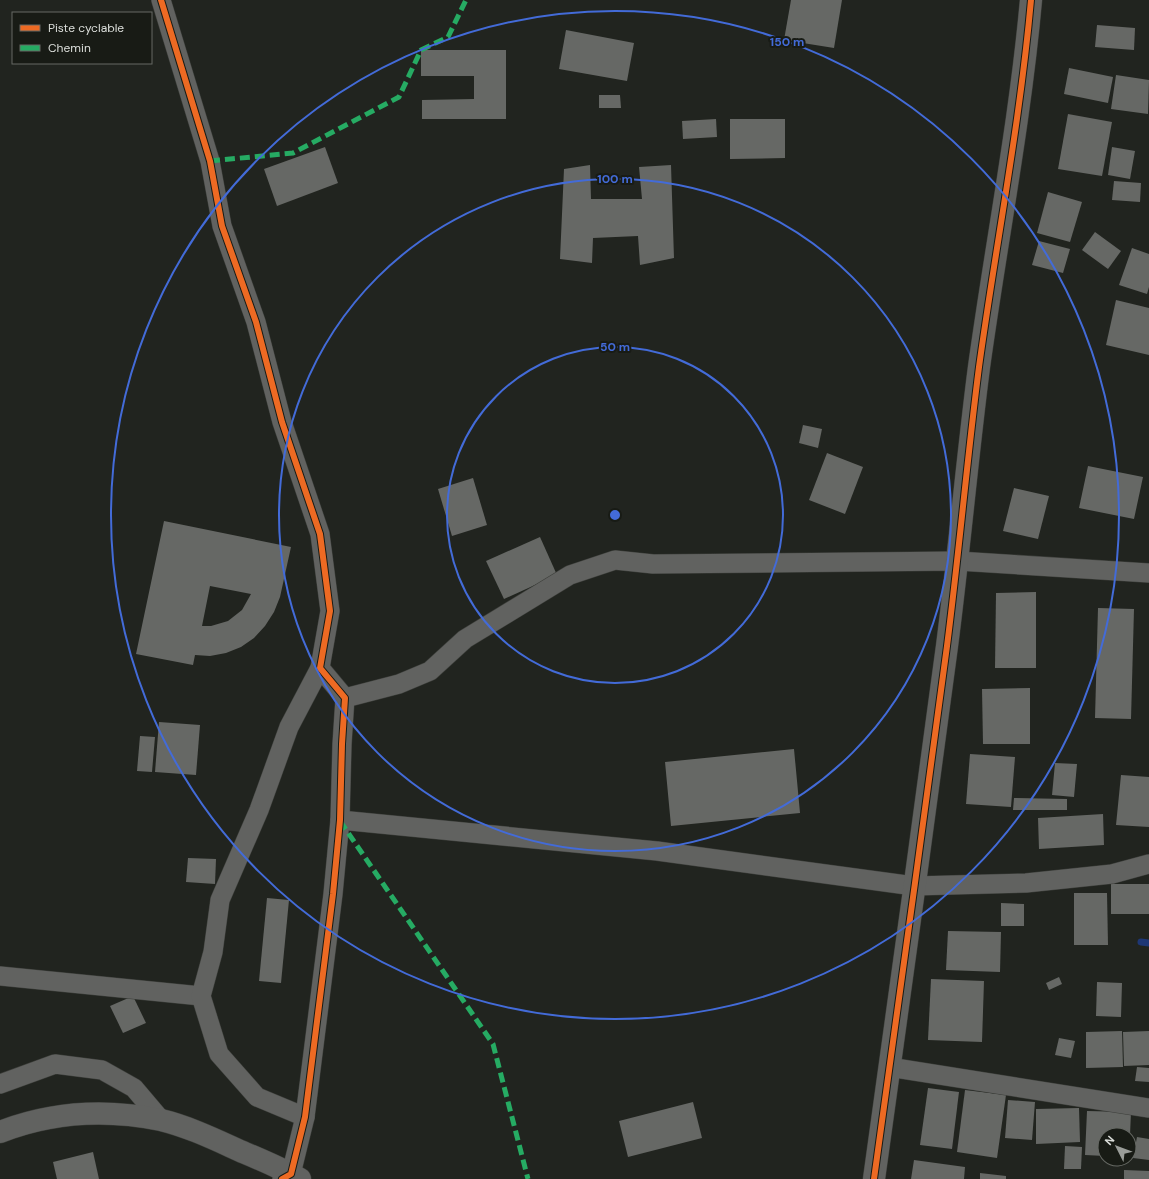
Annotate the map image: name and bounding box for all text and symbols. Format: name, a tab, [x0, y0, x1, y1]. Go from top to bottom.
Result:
legend	[12, 12, 152, 64]
text: Piste cyclable	[48, 20, 124, 36]
text: 150 m	[770, 34, 804, 50]
text: Chemin	[48, 40, 91, 56]
text: 100 m	[597, 171, 633, 187]
text: 50 m	[600, 339, 630, 355]
centre of rings	[608, 508, 622, 522]
north arrow	[1097, 1127, 1137, 1167]
text: N	[1102, 1133, 1117, 1148]

